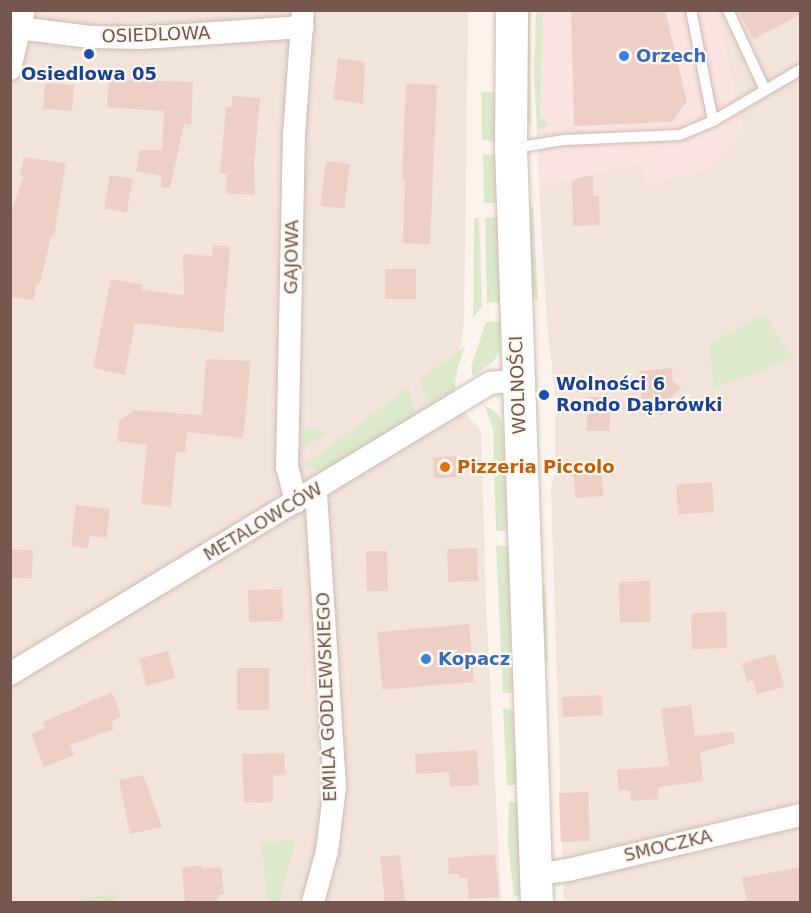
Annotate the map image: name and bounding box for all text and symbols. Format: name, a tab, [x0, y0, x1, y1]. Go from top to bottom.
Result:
street label: OSIEDLOWA	[101, 22, 211, 48]
place label: Orzech	[636, 45, 706, 67]
marker: Osiedlowa 05	[82, 47, 96, 61]
marker: Orzech	[617, 49, 631, 63]
place label: Osiedlowa 05	[21, 63, 157, 85]
street label: GAJOWA	[281, 219, 303, 295]
street label: WOLNOŚCI	[505, 335, 531, 435]
place label: Wolności 6 Rondo Dąbrówki	[556, 374, 723, 416]
marker: Wolności 6 Rondo Dąbrówki	[537, 388, 551, 402]
place label: Pizzeria Piccolo	[457, 456, 615, 478]
marker: Pizzeria Piccolo	[438, 460, 452, 474]
street label: METALOWCÓW	[200, 478, 326, 566]
street label: EMILA GODLEWSKIEGO	[313, 592, 341, 802]
place label: Kopacz	[438, 648, 510, 670]
marker: Kopacz	[419, 652, 433, 666]
street label: SMOCZKA	[622, 825, 714, 867]

